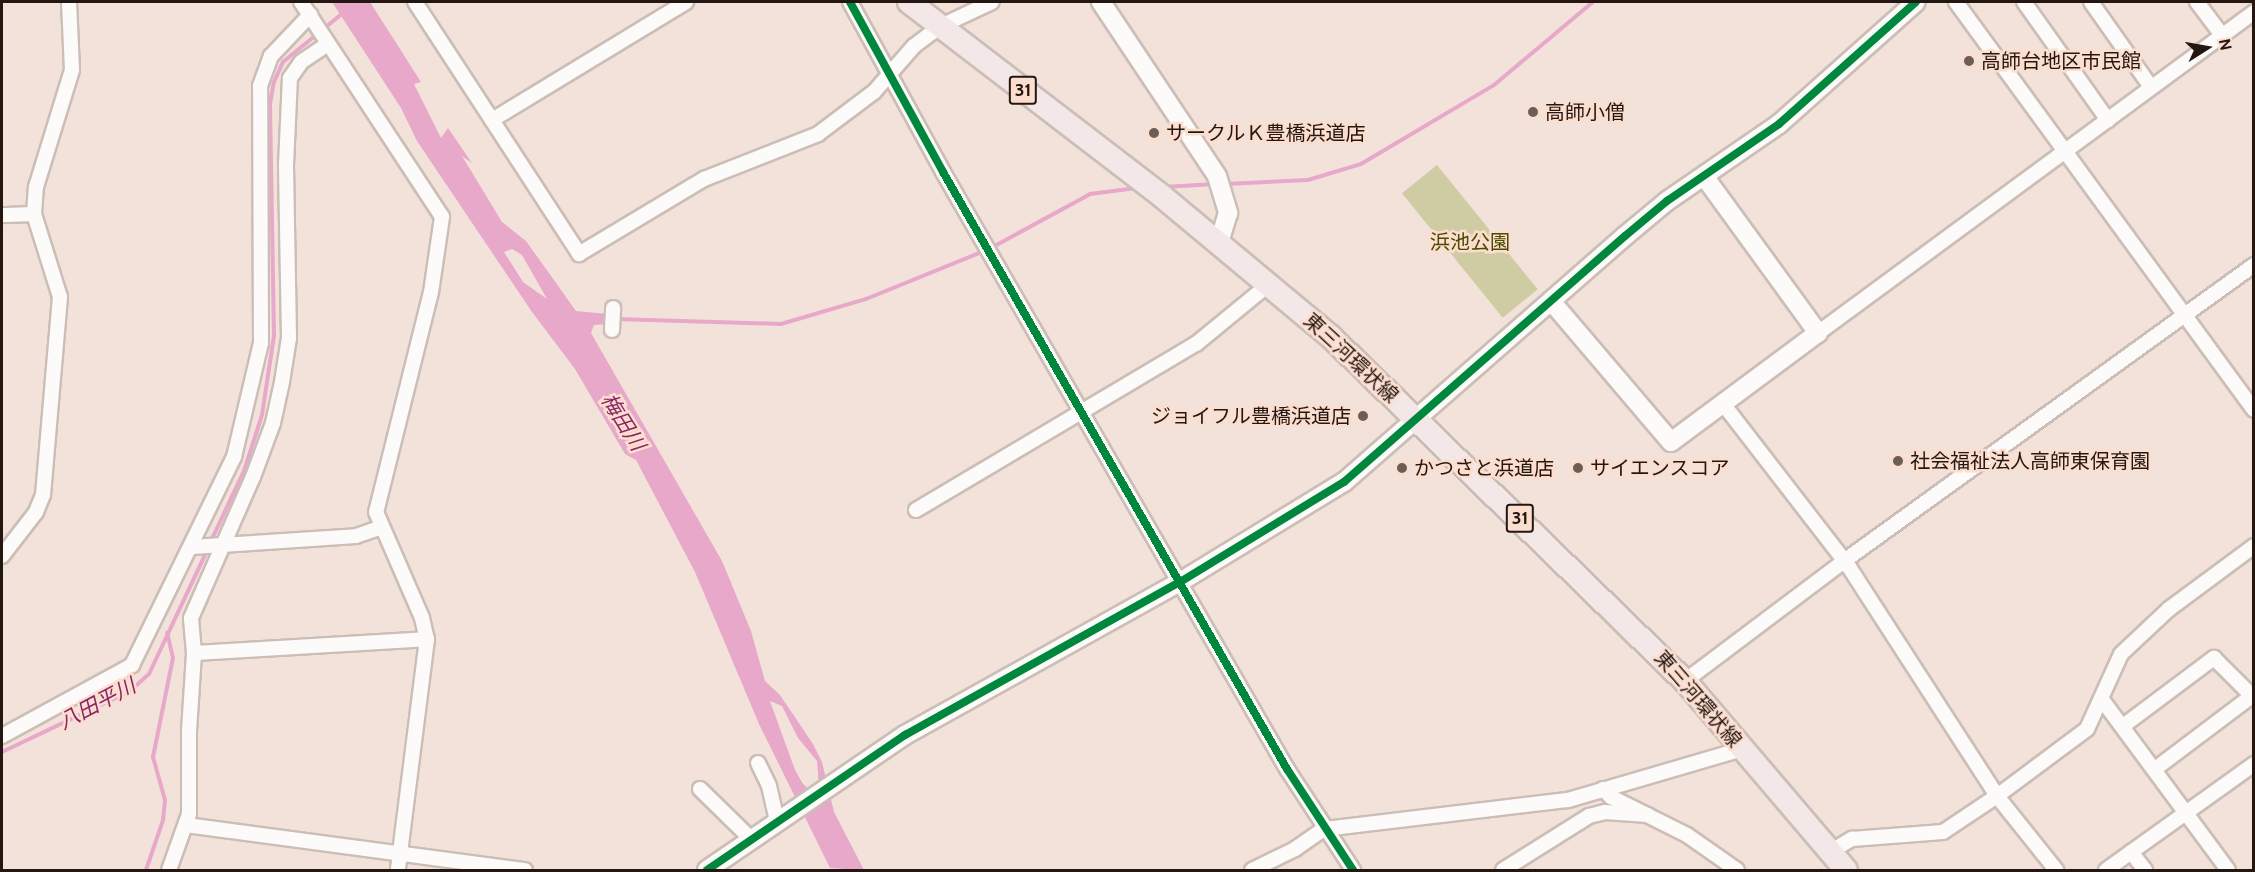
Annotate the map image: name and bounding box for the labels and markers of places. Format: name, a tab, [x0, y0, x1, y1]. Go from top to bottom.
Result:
place label: 高師台地区市民館	[1981, 49, 2141, 73]
marker: 高師台地区市民館	[1962, 54, 1976, 68]
place label: 高師小僧	[1545, 100, 1625, 124]
marker: 高師小僧	[1526, 105, 1540, 119]
place label: サークルＫ豊橋浜道店	[1166, 121, 1366, 145]
marker: サークルＫ豊橋浜道店	[1147, 126, 1161, 140]
place label: ジョイフル豊橋浜道店	[1151, 404, 1351, 428]
marker: ジョイフル豊橋浜道店	[1356, 409, 1370, 423]
place label: 社会福祉法人高師東保育園	[1910, 449, 2150, 473]
marker: 社会福祉法人高師東保育園	[1891, 454, 1905, 468]
place label: かつさと浜道店	[1414, 456, 1554, 480]
place label: サイエンスコア	[1590, 456, 1730, 480]
marker: かつさと浜道店	[1395, 461, 1409, 475]
marker: サイエンスコア	[1571, 461, 1585, 475]

